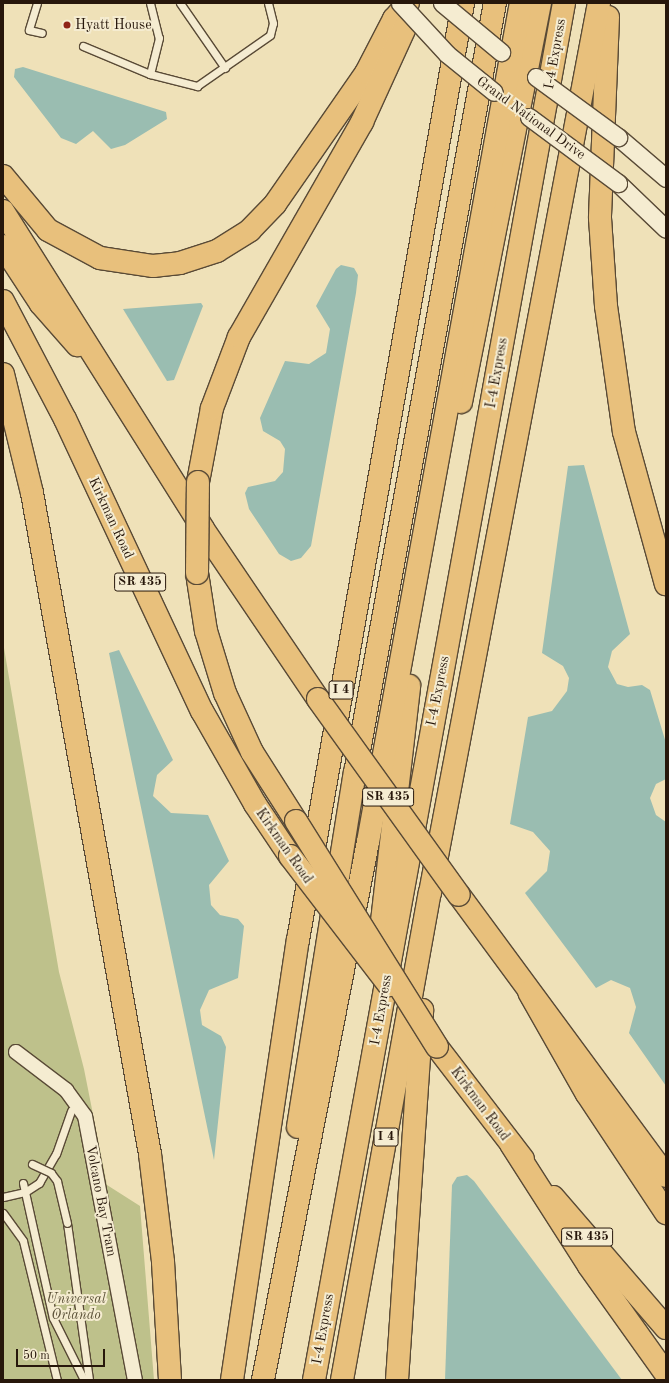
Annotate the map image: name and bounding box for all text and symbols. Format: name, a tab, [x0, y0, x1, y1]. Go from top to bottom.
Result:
place label: Hyatt House	[75, 17, 152, 33]
street label: I-4 Express	[541, 17, 569, 91]
marker: Hyatt House	[62, 20, 72, 30]
street label: Grand National Drive	[473, 73, 589, 163]
street label: I-4 Express	[483, 336, 511, 410]
street label: Kirkman Road	[85, 475, 137, 561]
road number: SR 435	[114, 571, 166, 593]
street label: I-4 Express	[423, 654, 453, 728]
road number: I 4	[328, 679, 354, 701]
road number: SR 435	[362, 786, 414, 808]
street label: Kirkman Road	[252, 805, 316, 887]
street label: I-4 Express	[367, 973, 395, 1047]
street label: Kirkman Road	[447, 1064, 513, 1144]
road number: I 4	[373, 1126, 399, 1148]
street label: Volcano Bay Tram	[82, 1144, 120, 1258]
road number: SR 435	[561, 1226, 613, 1248]
park label: Universal Orlando	[46, 1291, 106, 1324]
street label: I-4 Express	[309, 1292, 337, 1366]
scale bar	[18, 1341, 107, 1367]
text: 50 m	[23, 1350, 50, 1362]

